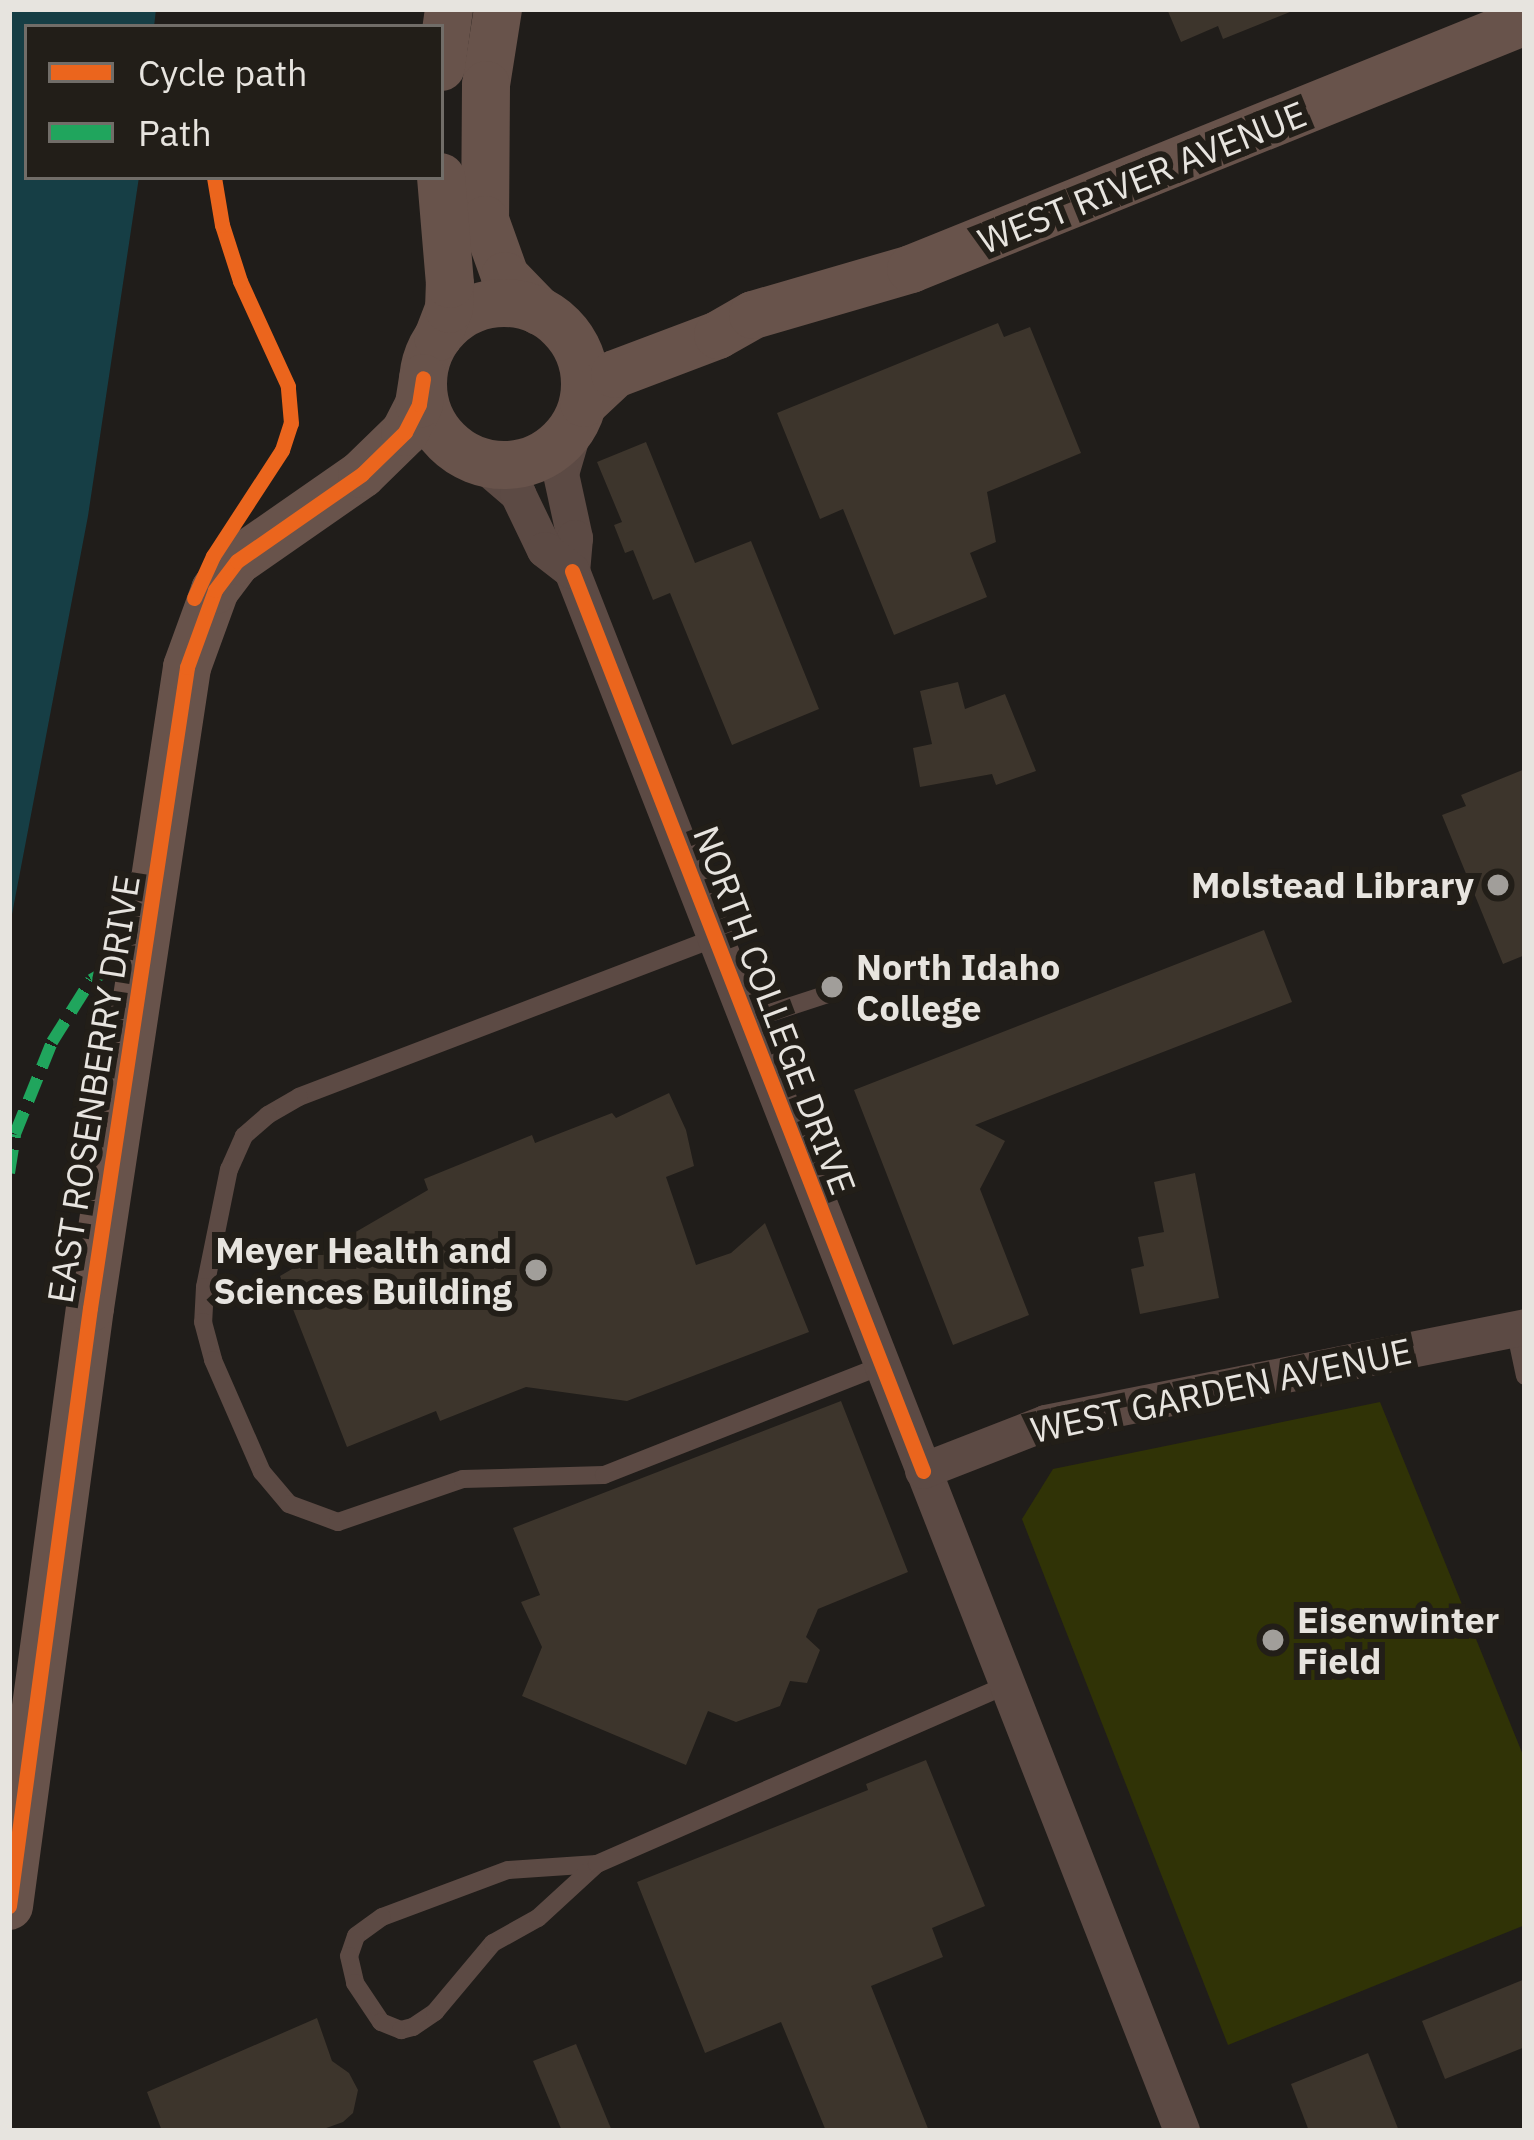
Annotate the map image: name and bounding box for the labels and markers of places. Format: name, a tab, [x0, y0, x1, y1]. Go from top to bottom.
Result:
place label: Molstead Library	[1191, 863, 1474, 907]
marker: Molstead Library	[1485, 872, 1511, 898]
place label: North Idaho College	[856, 944, 1060, 1029]
marker: North Idaho College	[819, 974, 845, 1000]
place label: Meyer Health and Sciences Building	[213, 1227, 512, 1312]
marker: Meyer Health and Sciences Building	[523, 1257, 549, 1283]
place label: Eisenwinter Field	[1297, 1597, 1499, 1682]
marker: Eisenwinter Field	[1260, 1627, 1286, 1653]

